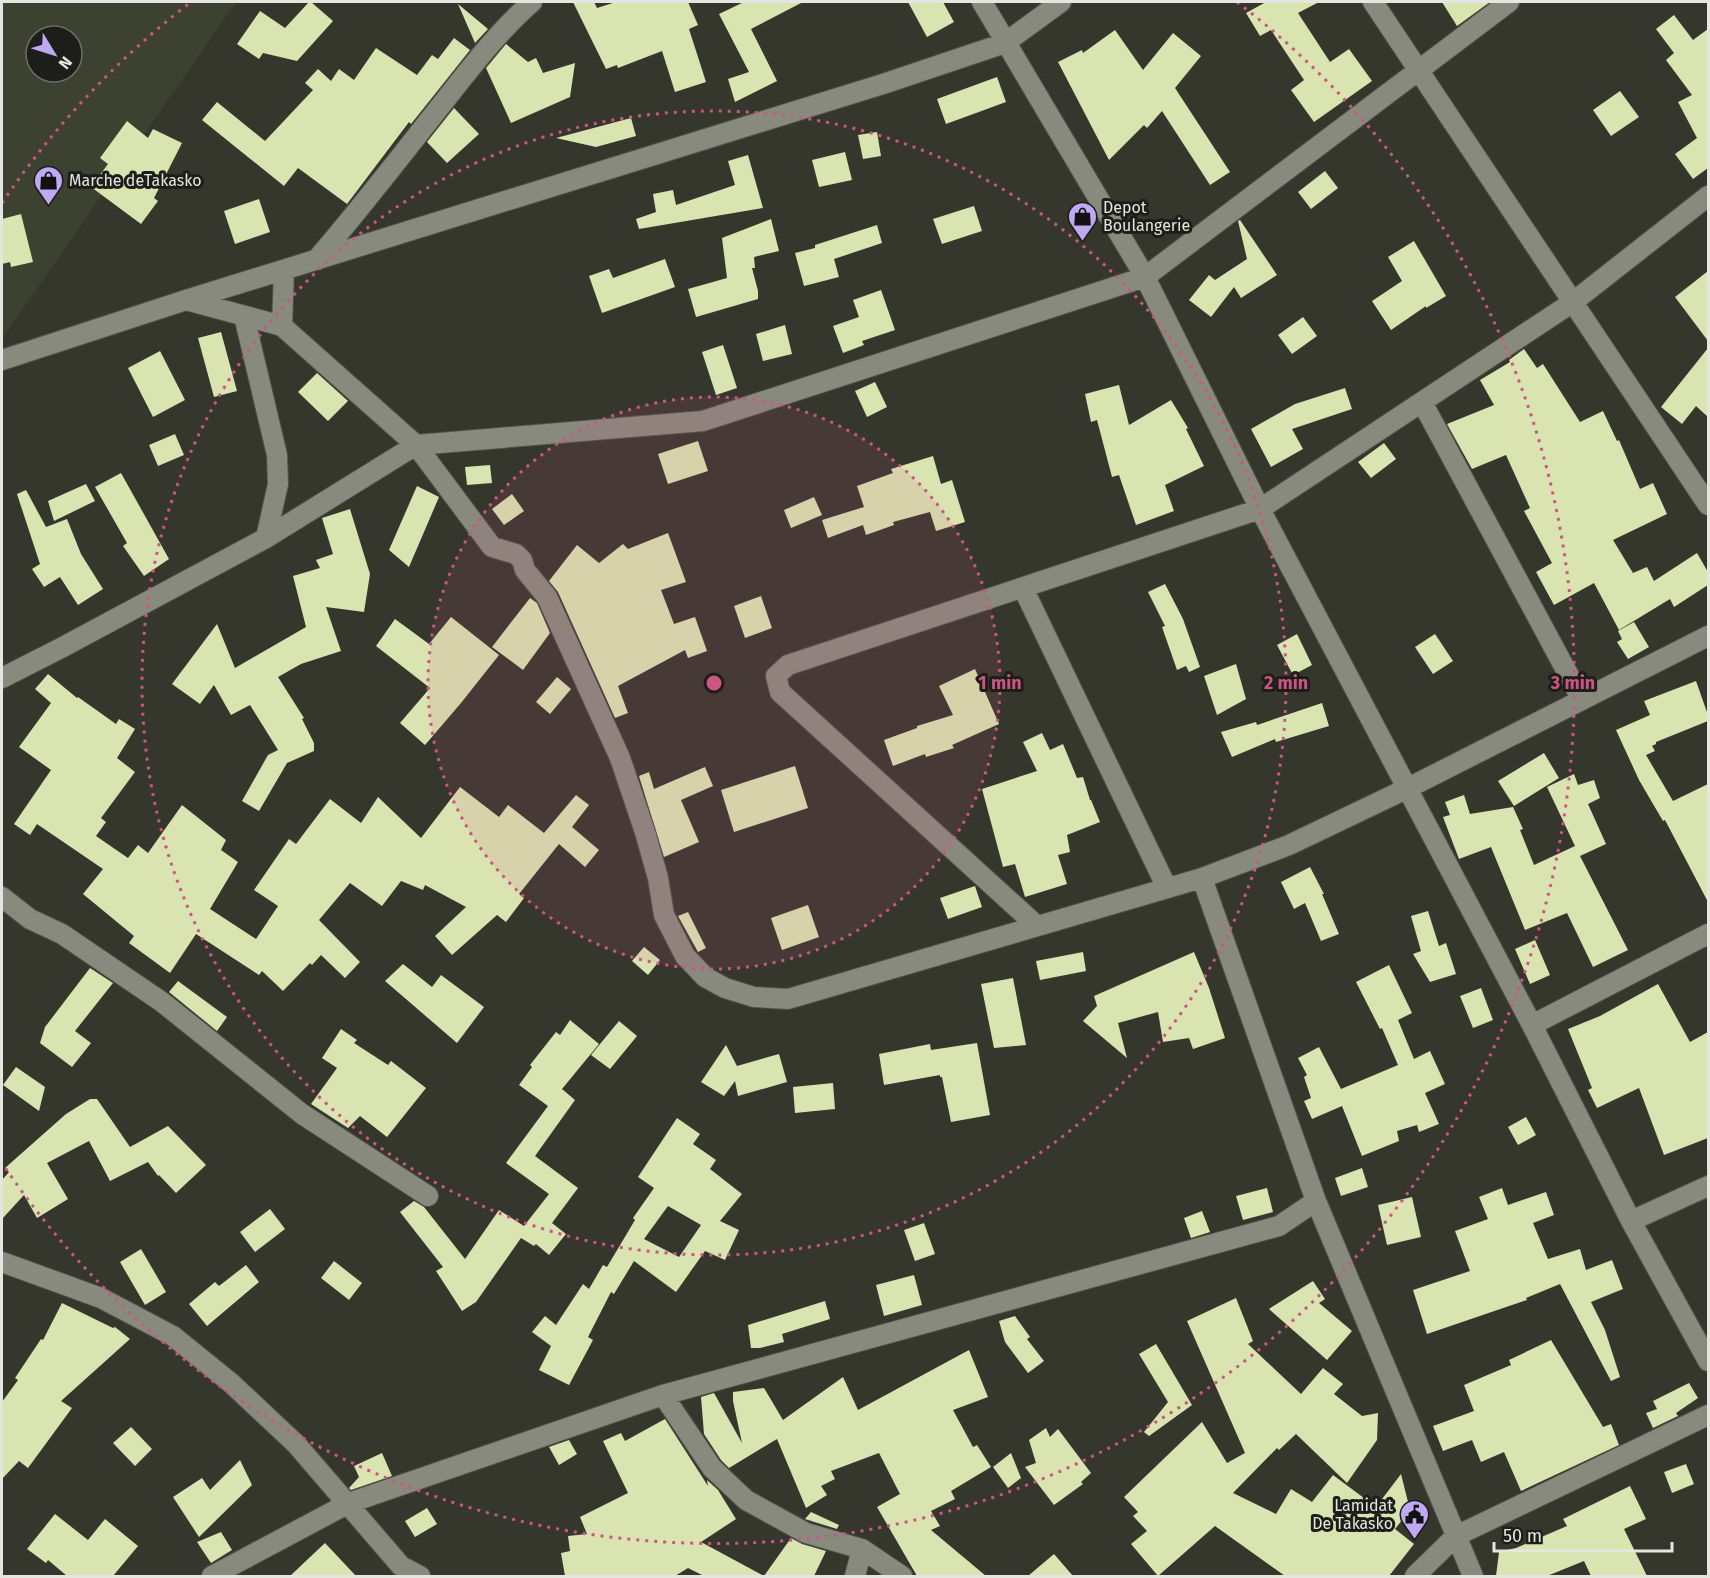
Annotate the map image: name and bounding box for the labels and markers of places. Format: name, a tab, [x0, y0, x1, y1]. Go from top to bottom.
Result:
shop icon: Marche deTakasko	[32, 164, 64, 206]
place label: Marche deTakasko	[69, 171, 202, 190]
place label: Depot Boulangerie	[1103, 198, 1190, 235]
shop icon: Depot Boulangerie	[1066, 200, 1098, 242]
centre of rings	[704, 673, 724, 693]
place label: Lamidat De Takasko	[1312, 1496, 1393, 1533]
public building icon: Lamidat De Takasko	[1398, 1498, 1430, 1540]

